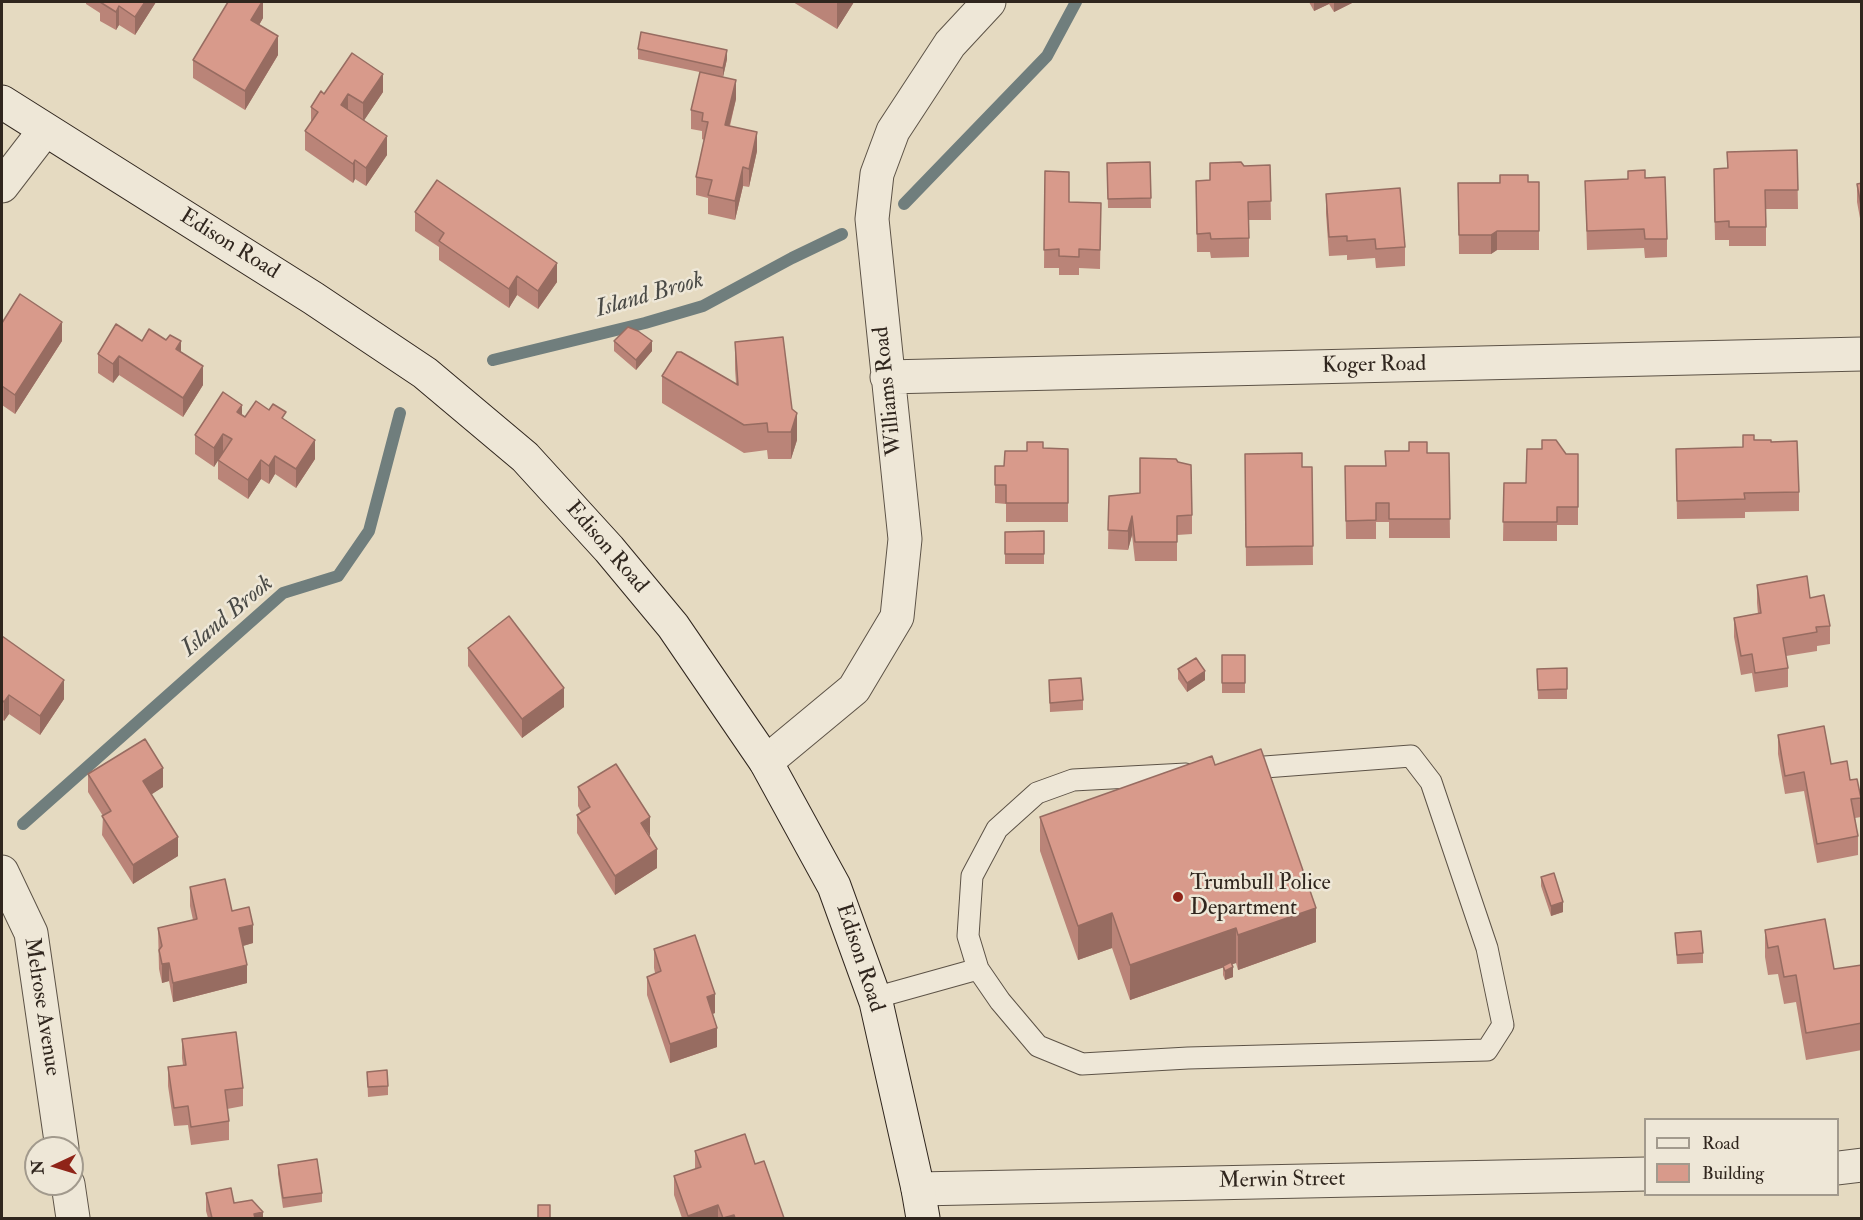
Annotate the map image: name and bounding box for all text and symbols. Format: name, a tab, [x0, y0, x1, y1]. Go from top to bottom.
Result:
street label: Edison Road	[174, 204, 284, 286]
water label: Island Brook	[593, 267, 707, 325]
street label: Williams Road	[869, 325, 909, 457]
street label: Koger Road	[1322, 352, 1426, 380]
street label: Edison Road	[559, 497, 653, 599]
water label: Island Brook	[176, 570, 280, 664]
place label: Trumbull Police Department	[1190, 871, 1331, 922]
marker: Trumbull Police Department	[1171, 890, 1185, 904]
street label: Edison Road	[829, 900, 889, 1016]
street label: Melrose Avenue	[17, 936, 65, 1078]
legend	[1644, 1118, 1839, 1196]
text: Road	[1702, 1132, 1740, 1155]
north arrow	[24, 1136, 84, 1196]
text: N	[28, 1159, 49, 1175]
text: Building	[1702, 1162, 1764, 1185]
street label: Merwin Street	[1218, 1167, 1346, 1195]

